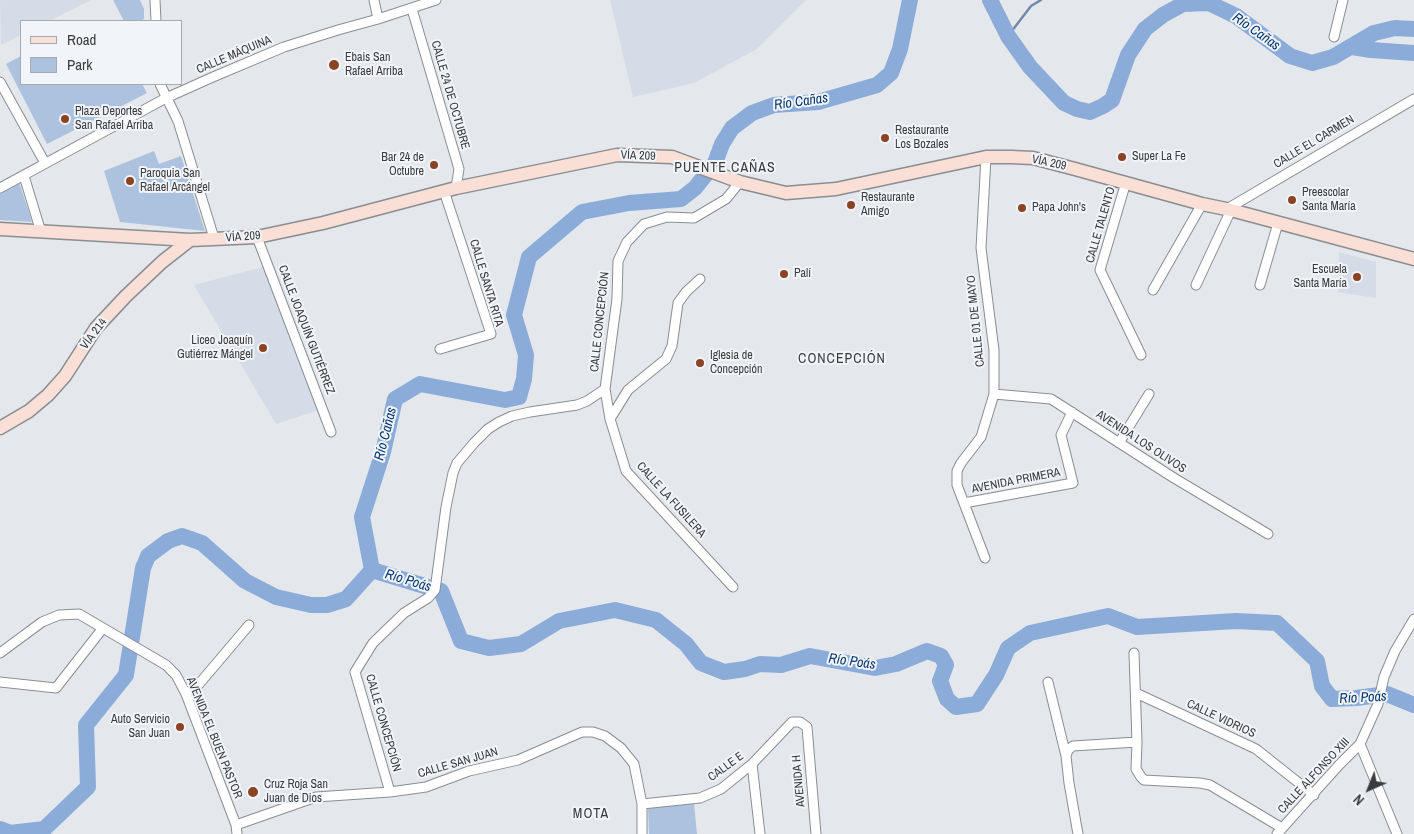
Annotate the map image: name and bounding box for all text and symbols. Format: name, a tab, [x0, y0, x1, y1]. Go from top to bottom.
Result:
water label: Río Cañas	[1229, 10, 1283, 54]
legend	[20, 20, 182, 85]
text: Road	[67, 29, 96, 50]
street label: CALLE MÁQUINA	[194, 33, 274, 77]
street label: CALLE 24 DE OCTUBRE	[428, 39, 472, 151]
place label: Ebais San Rafael Arriba	[345, 51, 403, 79]
text: Park	[67, 54, 92, 75]
marker: Ebais San Rafael Arriba	[327, 58, 341, 72]
water label: Río Cañas	[773, 90, 829, 114]
place label: Plaza Deportes San Rafael Arriba	[75, 105, 153, 133]
street label: CALLE EL CARMEN	[1271, 112, 1357, 172]
marker: Plaza Deportes San Rafael Arriba	[59, 113, 71, 125]
place label: Restaurante Los Bozales	[895, 124, 949, 152]
marker: Restaurante Los Bozales	[879, 132, 891, 144]
street label: VÍA 209	[620, 148, 656, 164]
place label: Super La Fe	[1132, 150, 1186, 164]
place label: Bar 24 de Octubre	[381, 151, 424, 179]
marker: Super La Fe	[1116, 151, 1128, 163]
street label: VÍA 209	[1030, 152, 1068, 174]
marker: Bar 24 de Octubre	[428, 159, 440, 171]
district label: PUENTE CAÑAS	[673, 160, 777, 176]
place label: Paroquia San Rafael Arcángel	[140, 167, 210, 195]
marker: Paroquia San Rafael Arcángel	[124, 175, 136, 187]
street label: CALLE TALENTO	[1083, 185, 1119, 265]
place label: Preescolar Santa María	[1302, 186, 1356, 214]
place label: Restaurante Amigo	[861, 191, 915, 219]
marker: Preescolar Santa María	[1286, 194, 1298, 206]
marker: Restaurante Amigo	[845, 199, 857, 211]
place label: Papa John's	[1032, 201, 1086, 215]
marker: Papa John's	[1016, 202, 1028, 214]
street label: VÍA 209	[225, 229, 261, 245]
street label: CALLE SANTA RITA	[466, 238, 506, 328]
street label: CALLE JOAQUÍN GUTIÉRREZ	[275, 263, 337, 397]
place label: Escuela Santa María	[1293, 263, 1347, 291]
place label: Palí	[794, 267, 811, 281]
marker: Palí	[778, 268, 790, 280]
street label: CALLE CONCEPCIÓN	[588, 271, 612, 373]
marker: Escuela Santa María	[1351, 271, 1363, 283]
street label: CALLE 01 DE MAYO	[964, 274, 988, 368]
street label: VÍA 214	[78, 316, 110, 352]
place label: Liceo Joaquín Gutiérrez Mángel	[177, 334, 253, 362]
marker: Liceo Joaquín Gutiérrez Mángel	[257, 342, 269, 354]
place label: Iglesia de Concepción	[710, 349, 763, 377]
district label: CONCEPCIÓN	[797, 351, 887, 367]
marker: Iglesia de Concepción	[694, 357, 706, 369]
water label: Río Cañas	[371, 406, 401, 462]
street label: AVENIDA LOS OLIVOS	[1093, 408, 1189, 476]
street label: CALLE LA FUSILERA	[633, 459, 709, 541]
street label: AVENIDA PRIMERA	[970, 465, 1062, 497]
water label: Río Poás	[383, 566, 433, 596]
water label: Río Poás	[827, 650, 877, 674]
street label: CALLE CONCEPCIÓN	[362, 673, 404, 773]
street label: AVENIDA EL BUEN PASTOR	[183, 675, 245, 801]
water label: Río Poás	[1339, 688, 1387, 708]
street label: CALLE VIDRIOS	[1184, 697, 1258, 741]
place label: Auto Servicio San Juan	[111, 713, 170, 741]
marker: Auto Servicio San Juan	[174, 721, 186, 733]
street label: CALLE ALFONSO XIII	[1275, 735, 1353, 817]
street label: CALLE SAN JUAN	[416, 745, 500, 781]
street label: CALLE E	[705, 749, 747, 785]
street label: AVENIDA H	[790, 754, 808, 808]
north arrow	[1344, 764, 1394, 814]
place label: Cruz Roja San Juan de Dios	[264, 778, 328, 806]
marker: Cruz Roja San Juan de Dios	[246, 785, 260, 799]
text: N	[1349, 790, 1368, 809]
district label: MOTA	[572, 806, 610, 822]

